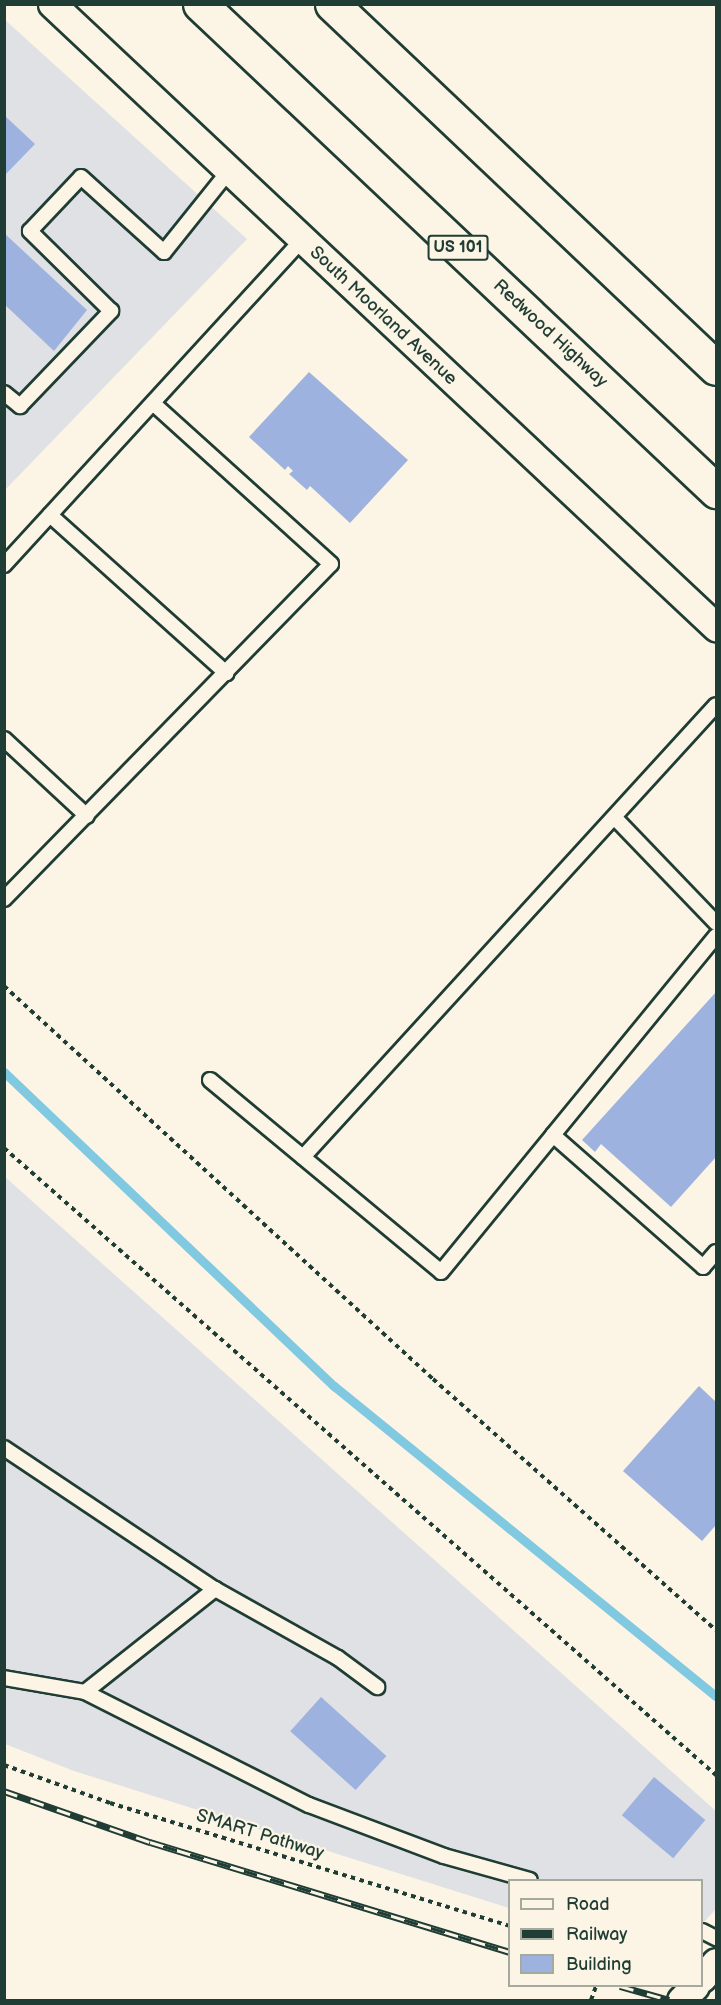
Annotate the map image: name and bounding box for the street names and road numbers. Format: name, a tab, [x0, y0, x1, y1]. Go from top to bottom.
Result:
road number: US 101	[426, 235, 490, 261]
street label: South Moorland Avenue	[305, 242, 461, 390]
street label: Redwood Highway	[488, 275, 612, 393]
street label: SMART Pathway	[194, 1805, 326, 1865]

